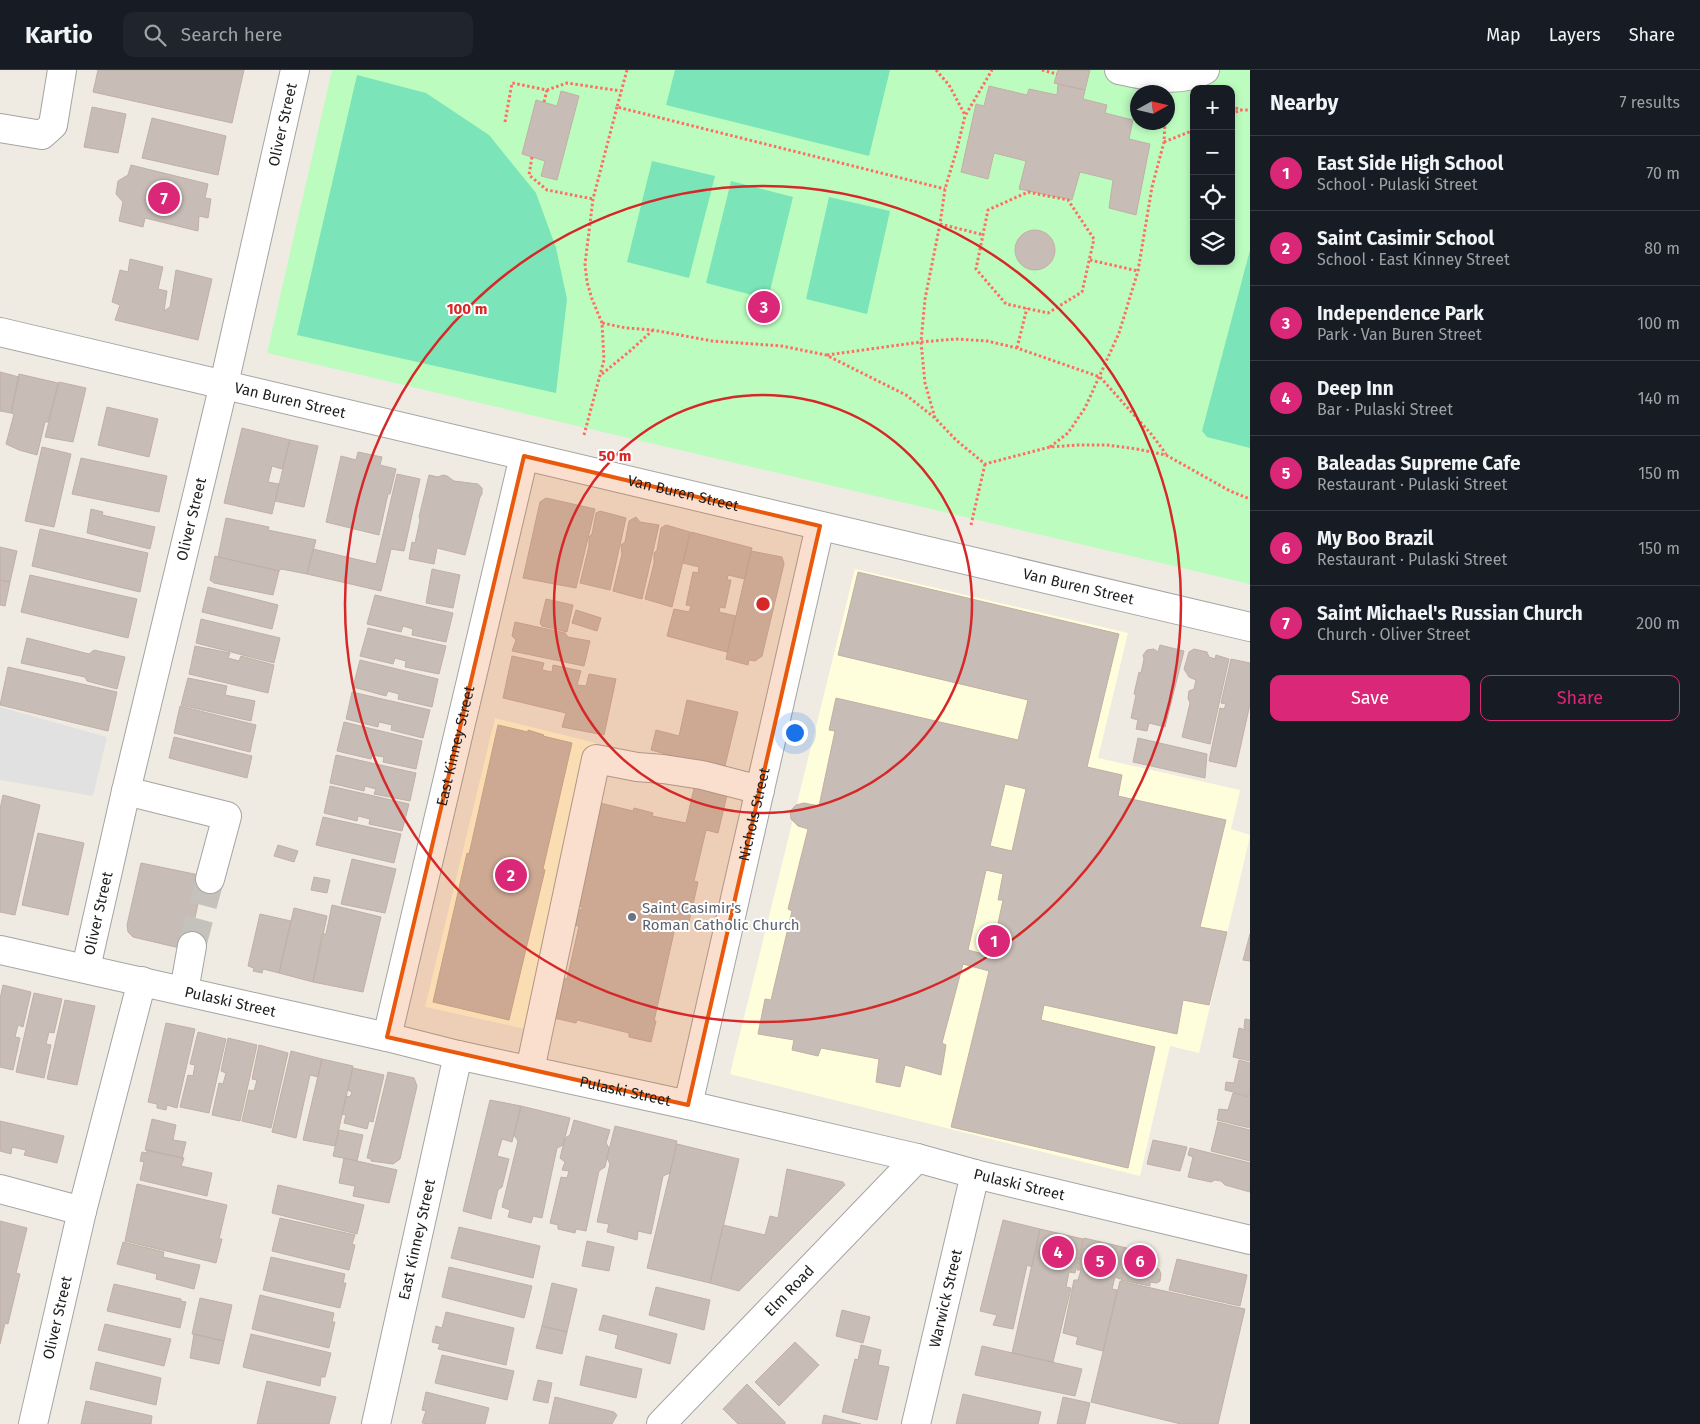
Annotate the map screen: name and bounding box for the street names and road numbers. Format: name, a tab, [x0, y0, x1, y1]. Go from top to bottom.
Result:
street label: Oliver Street	[264, 81, 301, 168]
street label: Van Buren Street	[233, 379, 348, 422]
street label: Van Buren Street	[626, 471, 741, 515]
street label: Oliver Street	[173, 475, 210, 563]
street label: Van Buren Street	[1021, 565, 1136, 608]
street label: East Kinney Street	[433, 683, 479, 808]
street label: Nichols Street	[735, 765, 774, 863]
street label: Oliver Street	[80, 869, 117, 957]
street label: Pulaski Street	[183, 983, 278, 1021]
street label: Pulaski Street	[578, 1073, 673, 1110]
street label: Pulaski Street	[972, 1165, 1067, 1204]
street label: East Kinney Street	[395, 1177, 439, 1302]
street label: Warwick Street	[925, 1247, 966, 1349]
street label: Elm Road	[761, 1261, 818, 1320]
street label: Oliver Street	[39, 1274, 76, 1361]

